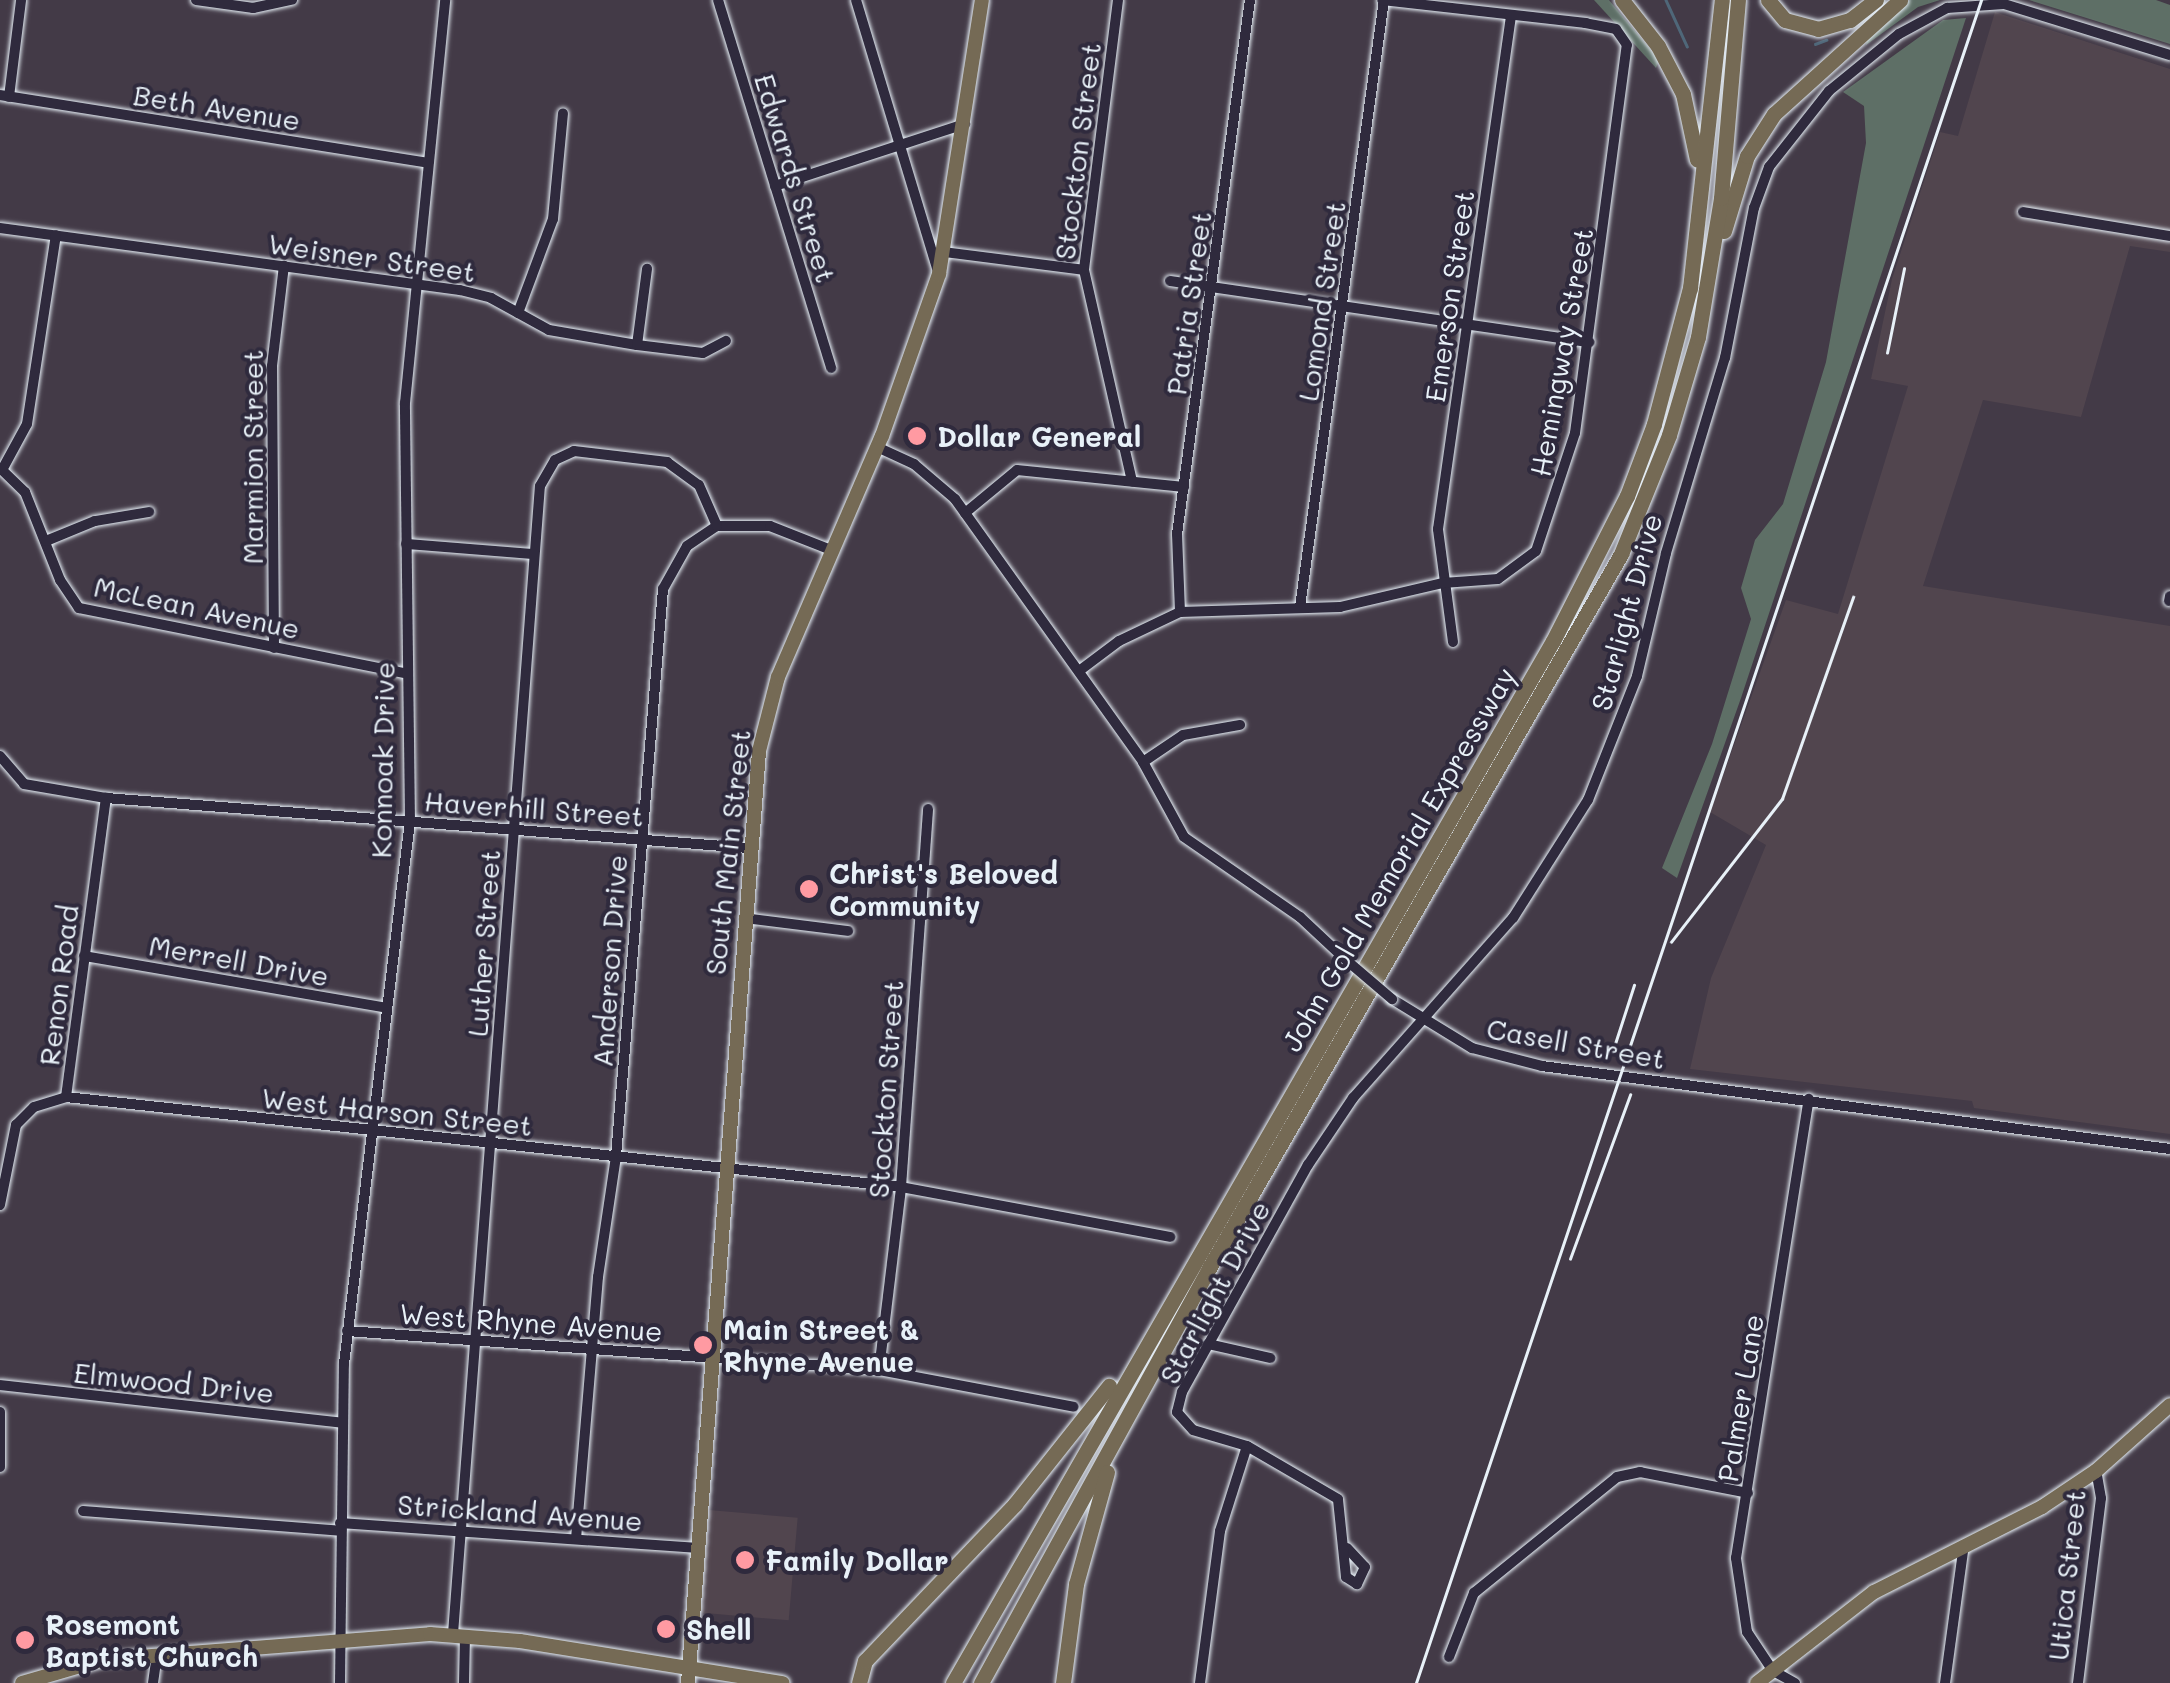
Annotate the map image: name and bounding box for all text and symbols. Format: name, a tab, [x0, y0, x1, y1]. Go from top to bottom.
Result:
street label: Stockton Street	[1047, 40, 1107, 262]
street label: Edwards Street	[748, 70, 844, 286]
street label: Beth Avenue	[131, 77, 303, 137]
street label: Emerson Street	[1418, 188, 1480, 404]
street label: Lomond Street	[1290, 199, 1352, 403]
street label: Patria Street	[1158, 209, 1218, 397]
street label: Hemingway Street	[1523, 225, 1599, 479]
street label: Weisner Street	[266, 226, 478, 288]
street label: Marmion Street	[235, 350, 269, 564]
place label: Dollar General	[937, 419, 1141, 453]
marker: Dollar General	[906, 425, 928, 447]
street label: Starlight Drive	[1584, 510, 1668, 714]
street label: McLean Avenue	[91, 569, 303, 645]
street label: Konnoak Drive	[363, 661, 401, 859]
street label: John Gold Memorial Expressway	[1274, 661, 1522, 1057]
street label: South Main Street	[697, 728, 757, 976]
street label: Haverhill Street	[423, 784, 645, 832]
street label: Luther Street	[460, 848, 506, 1038]
street label: Anderson Drive	[585, 854, 633, 1068]
place label: Christ's Beloved Community	[829, 856, 1058, 922]
marker: Christ's Beloved Community	[798, 878, 820, 900]
street label: Renon Road	[31, 903, 85, 1067]
street label: Merrell Drive	[146, 928, 332, 992]
street label: Stockton Street	[861, 979, 909, 1199]
street label: Casell Street	[1484, 1011, 1668, 1075]
street label: West Harson Street	[260, 1080, 534, 1142]
street label: Starlight Drive	[1152, 1195, 1276, 1389]
street label: West Rhyne Avenue	[398, 1296, 664, 1348]
place label: Main Street & Rhyne Avenue	[723, 1312, 920, 1378]
street label: Palmer Lane	[1710, 1312, 1770, 1484]
marker: Main Street & Rhyne Avenue	[692, 1334, 714, 1356]
street label: Elmwood Drive	[72, 1355, 276, 1409]
street label: Strickland Avenue	[396, 1487, 644, 1537]
street label: Utica Street	[2040, 1488, 2092, 1662]
place label: Family Dollar	[765, 1543, 949, 1577]
marker: Family Dollar	[734, 1549, 756, 1571]
place label: Rosemont Baptist Church	[45, 1607, 258, 1673]
place label: Shell	[686, 1612, 752, 1646]
marker: Shell	[655, 1618, 677, 1640]
marker: Rosemont Baptist Church	[14, 1629, 36, 1651]

